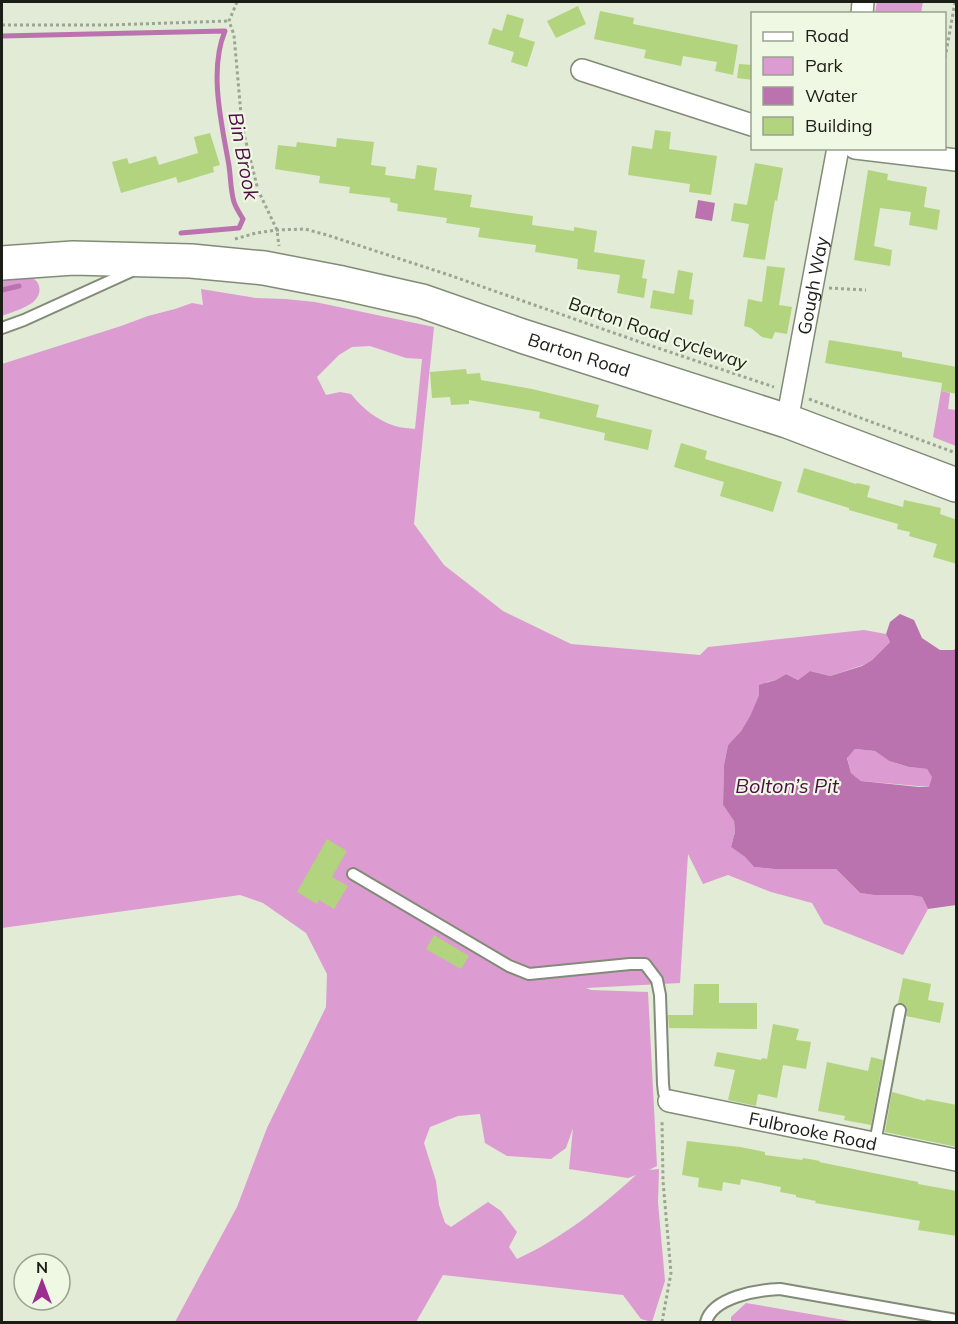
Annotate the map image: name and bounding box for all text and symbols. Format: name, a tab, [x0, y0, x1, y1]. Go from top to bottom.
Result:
legend	[751, 12, 946, 150]
text: Road	[805, 24, 849, 47]
text: Park	[805, 54, 844, 77]
text: Water	[805, 84, 858, 107]
water label: Bin Brook	[223, 110, 265, 203]
text: Building	[805, 114, 873, 137]
street label: Gough Way	[792, 234, 833, 336]
street label: Barton Road cycleway	[566, 292, 750, 374]
street label: Barton Road	[525, 327, 633, 381]
water label: Bolton’s Pit	[735, 773, 840, 798]
street label: Fulbrooke Road	[747, 1106, 879, 1155]
north arrow	[12, 1252, 72, 1312]
text: N	[36, 1257, 48, 1277]

